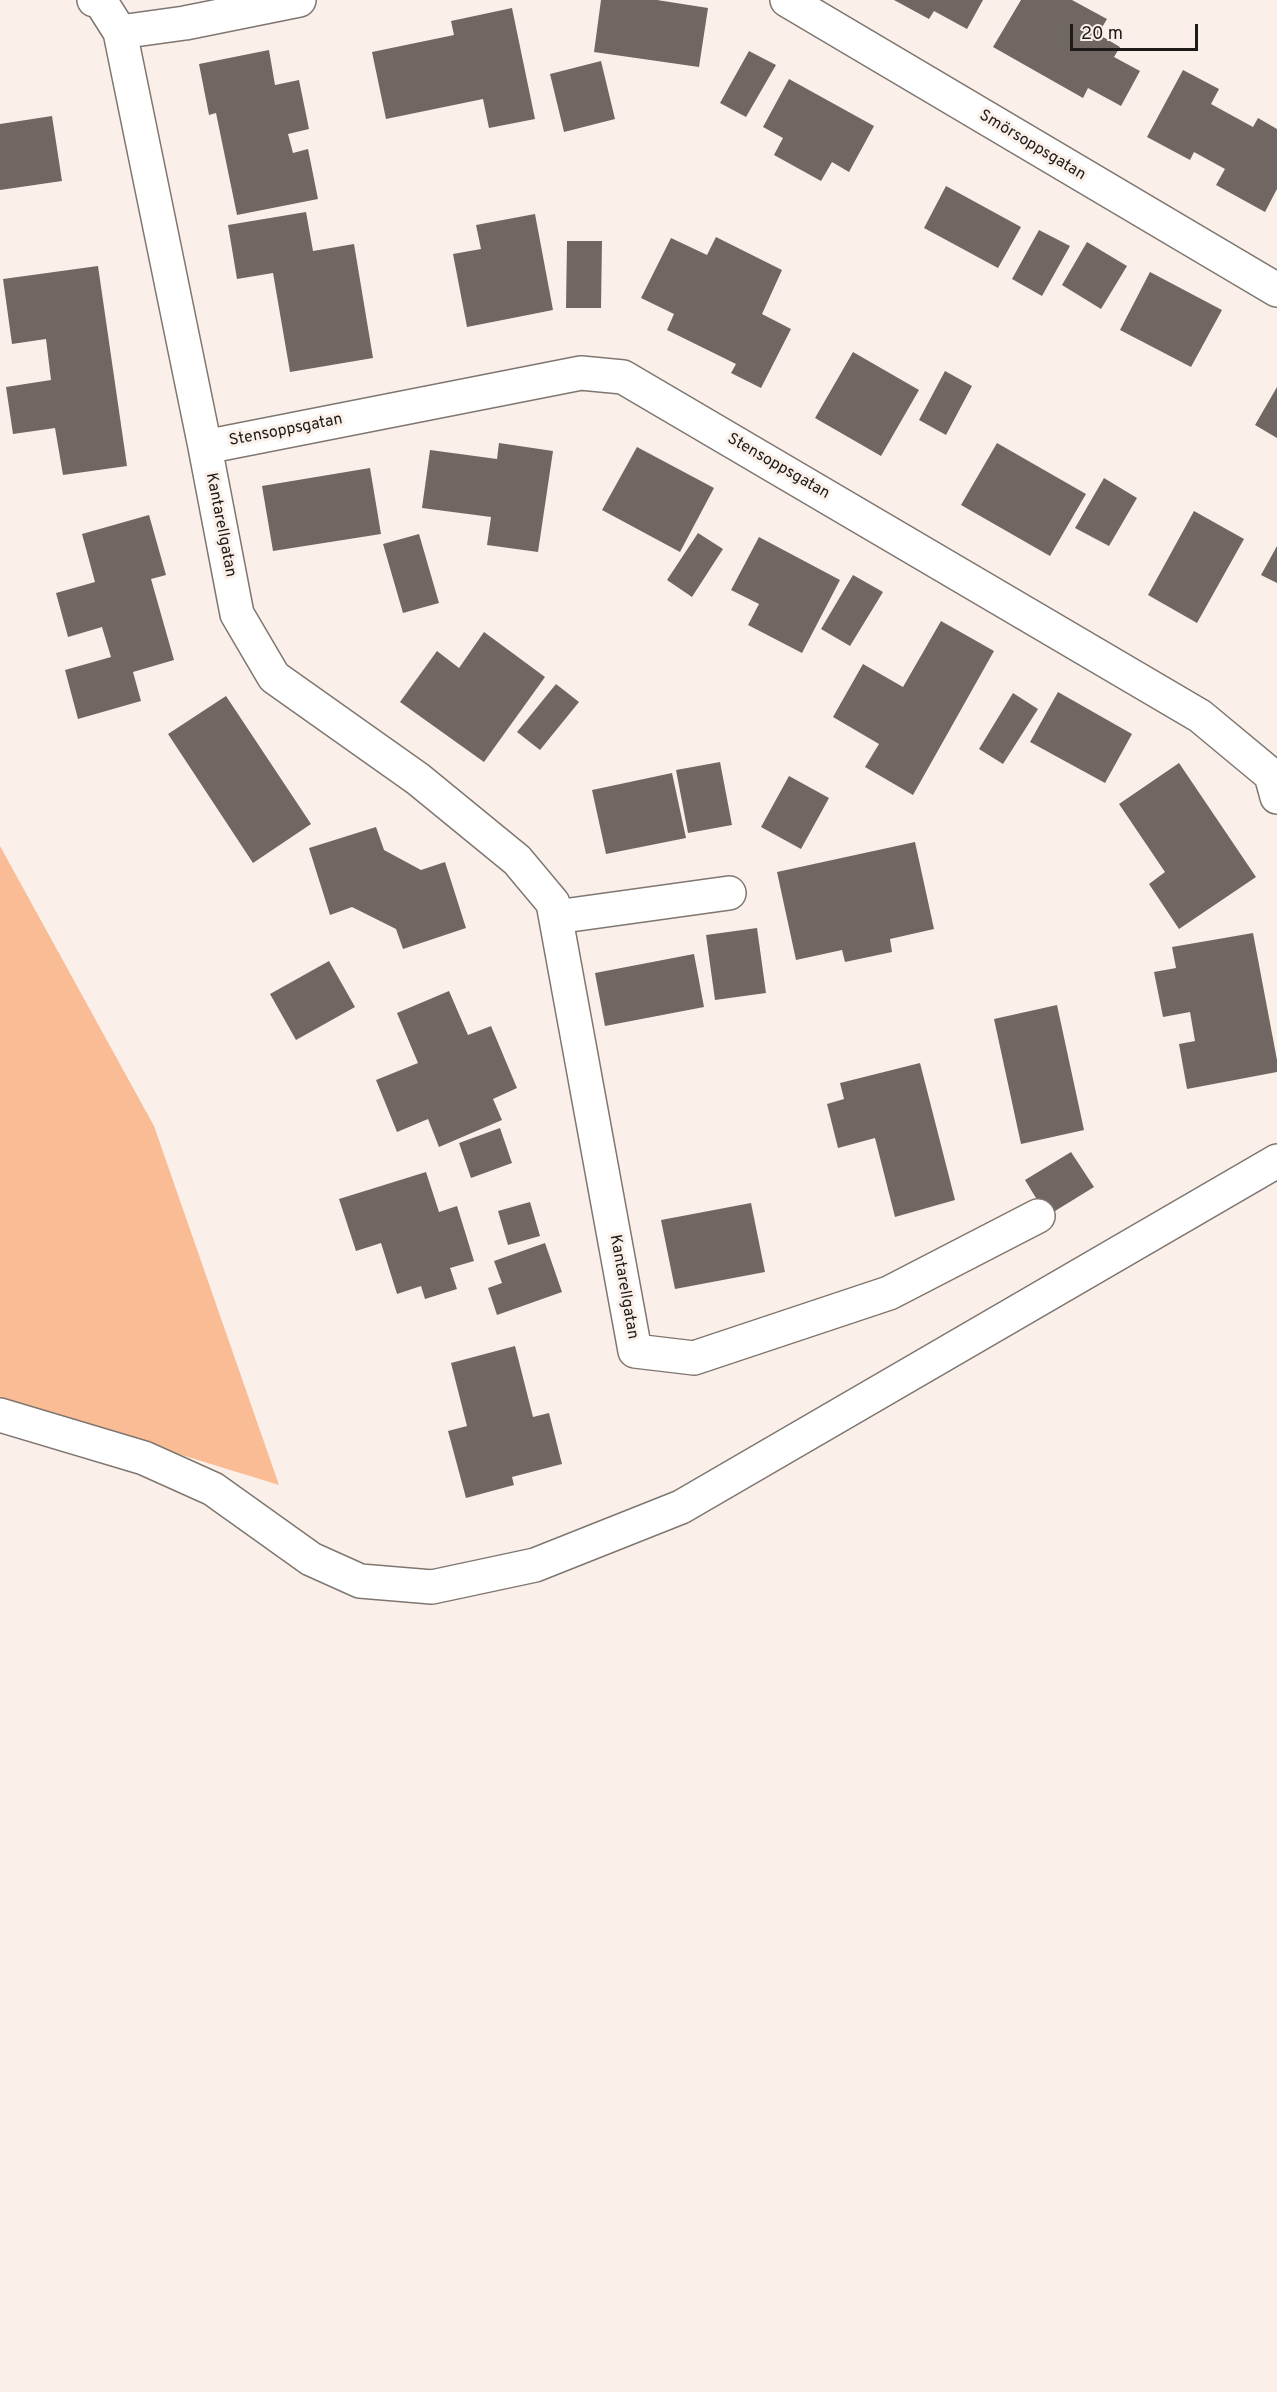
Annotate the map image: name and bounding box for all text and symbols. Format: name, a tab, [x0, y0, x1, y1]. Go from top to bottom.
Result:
scale bar	[1073, 12, 1200, 50]
text: 20 m	[1081, 23, 1123, 46]
street label: Smörsoppsgatan	[975, 107, 1089, 185]
street label: Stensoppsgatan	[228, 411, 344, 451]
street label: Stensoppsgatan	[723, 430, 833, 504]
street label: Kantarellgatan	[200, 471, 240, 579]
street label: Kantarellgatan	[604, 1233, 642, 1341]

